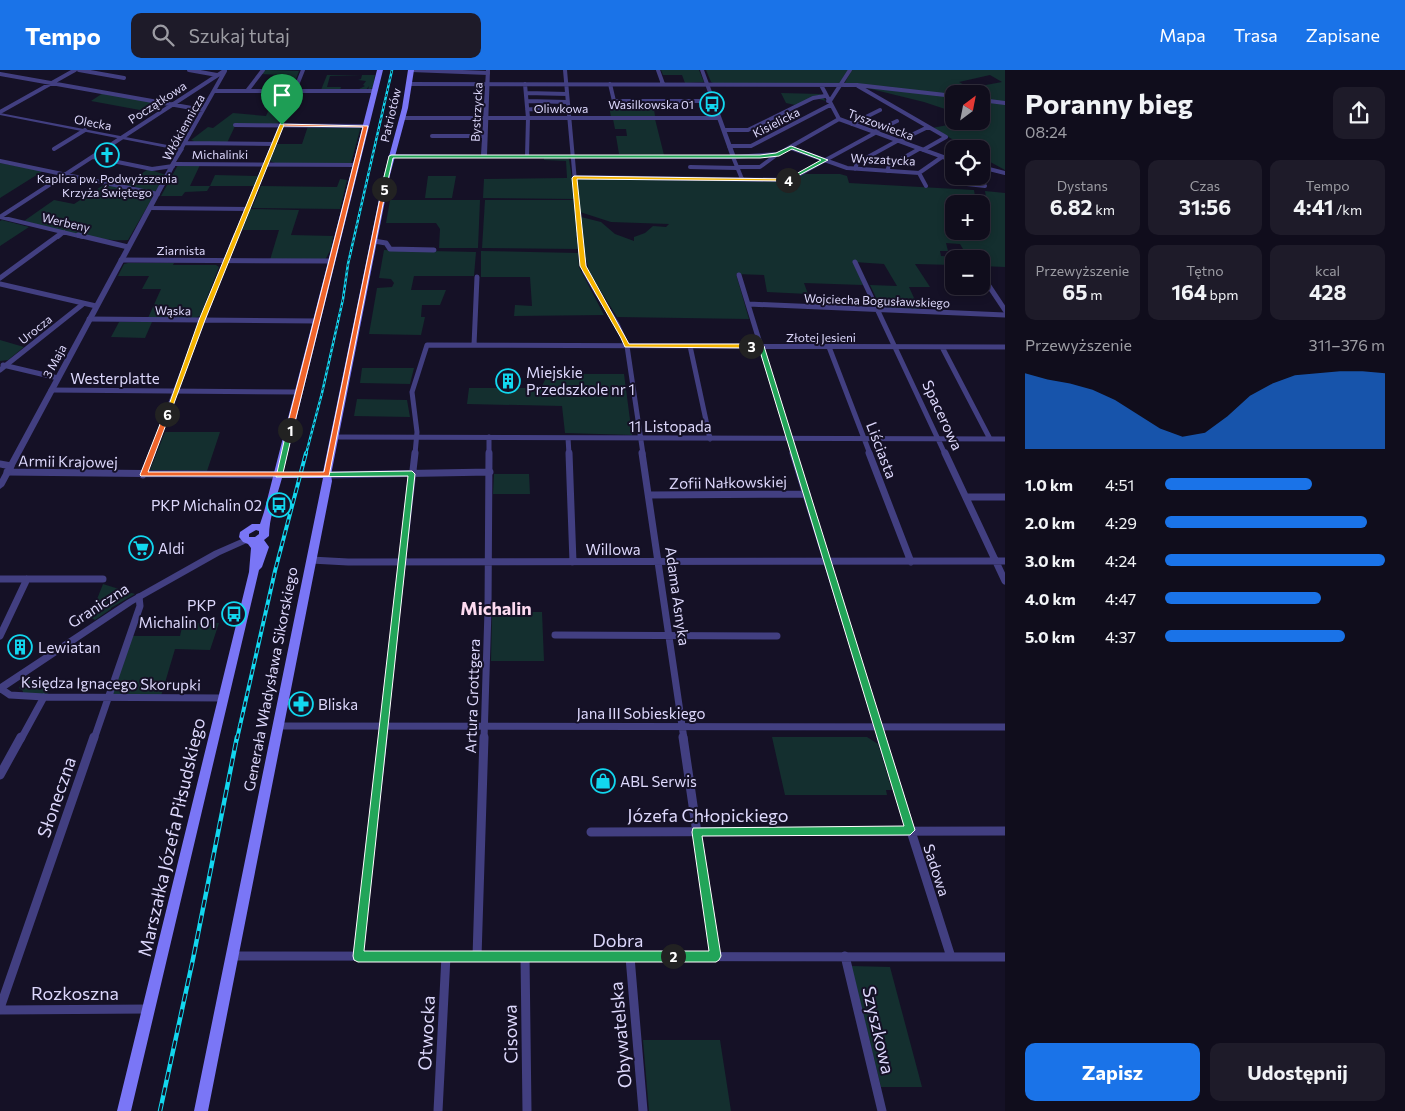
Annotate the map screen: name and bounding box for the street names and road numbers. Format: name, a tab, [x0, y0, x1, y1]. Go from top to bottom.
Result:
street label: Początkowa	[125, 78, 189, 126]
street label: Bystrzycka	[467, 82, 485, 142]
street label: Patriotów	[377, 86, 403, 143]
street label: Włókiennicza	[159, 91, 207, 163]
street label: Oliwkowa	[534, 101, 588, 115]
street label: Kisielicka	[750, 104, 802, 140]
street label: Tyszowiecka	[846, 106, 916, 142]
street label: Olecka	[73, 112, 113, 132]
street label: Michalinki	[192, 147, 248, 161]
street label: Wyszatycka	[850, 150, 916, 168]
street label: Werbeny	[41, 210, 91, 234]
street label: Ziarnista	[157, 243, 205, 257]
street label: Wojciecha Bogusławskiego	[804, 290, 950, 310]
street label: Wąska	[155, 303, 191, 317]
street label: Urocza	[16, 311, 54, 347]
street label: Złotej Jesieni	[786, 330, 856, 345]
street label: 3 Maja	[39, 342, 69, 380]
street label: Westerplatte	[70, 369, 160, 387]
street label: Spacerowa	[919, 377, 967, 453]
street label: 11 Listopada	[628, 417, 712, 435]
street label: Liściasta	[863, 419, 901, 481]
street label: Armii Krajowej	[18, 451, 118, 471]
street label: Zofii Nałkowskiej	[669, 472, 787, 492]
street label: Willowa	[585, 540, 641, 558]
street label: Adama Asnyka	[662, 545, 694, 647]
street label: Generała Władysława Sikorskiego	[239, 565, 301, 793]
street label: Graniczna	[64, 579, 132, 631]
street label: Artura Grottgera	[461, 638, 483, 754]
street label: Księdza Ignacego Skorupki	[21, 672, 201, 694]
street label: Jana III Sobieskiego	[576, 704, 706, 722]
street label: Marszałka Józefa Piłsudskiego	[133, 715, 209, 959]
street label: Słoneczna	[32, 754, 80, 840]
street label: Józefa Chłopickiego	[627, 804, 789, 826]
street label: Sadowa	[920, 842, 954, 898]
street label: Dobra	[592, 929, 644, 951]
street label: Obywatelska	[604, 981, 636, 1089]
street label: Rozkoszna	[31, 982, 119, 1004]
street label: Szyszkowa	[858, 984, 900, 1076]
street label: Otwocka	[413, 995, 439, 1071]
street label: Cisowa	[498, 1004, 522, 1064]

